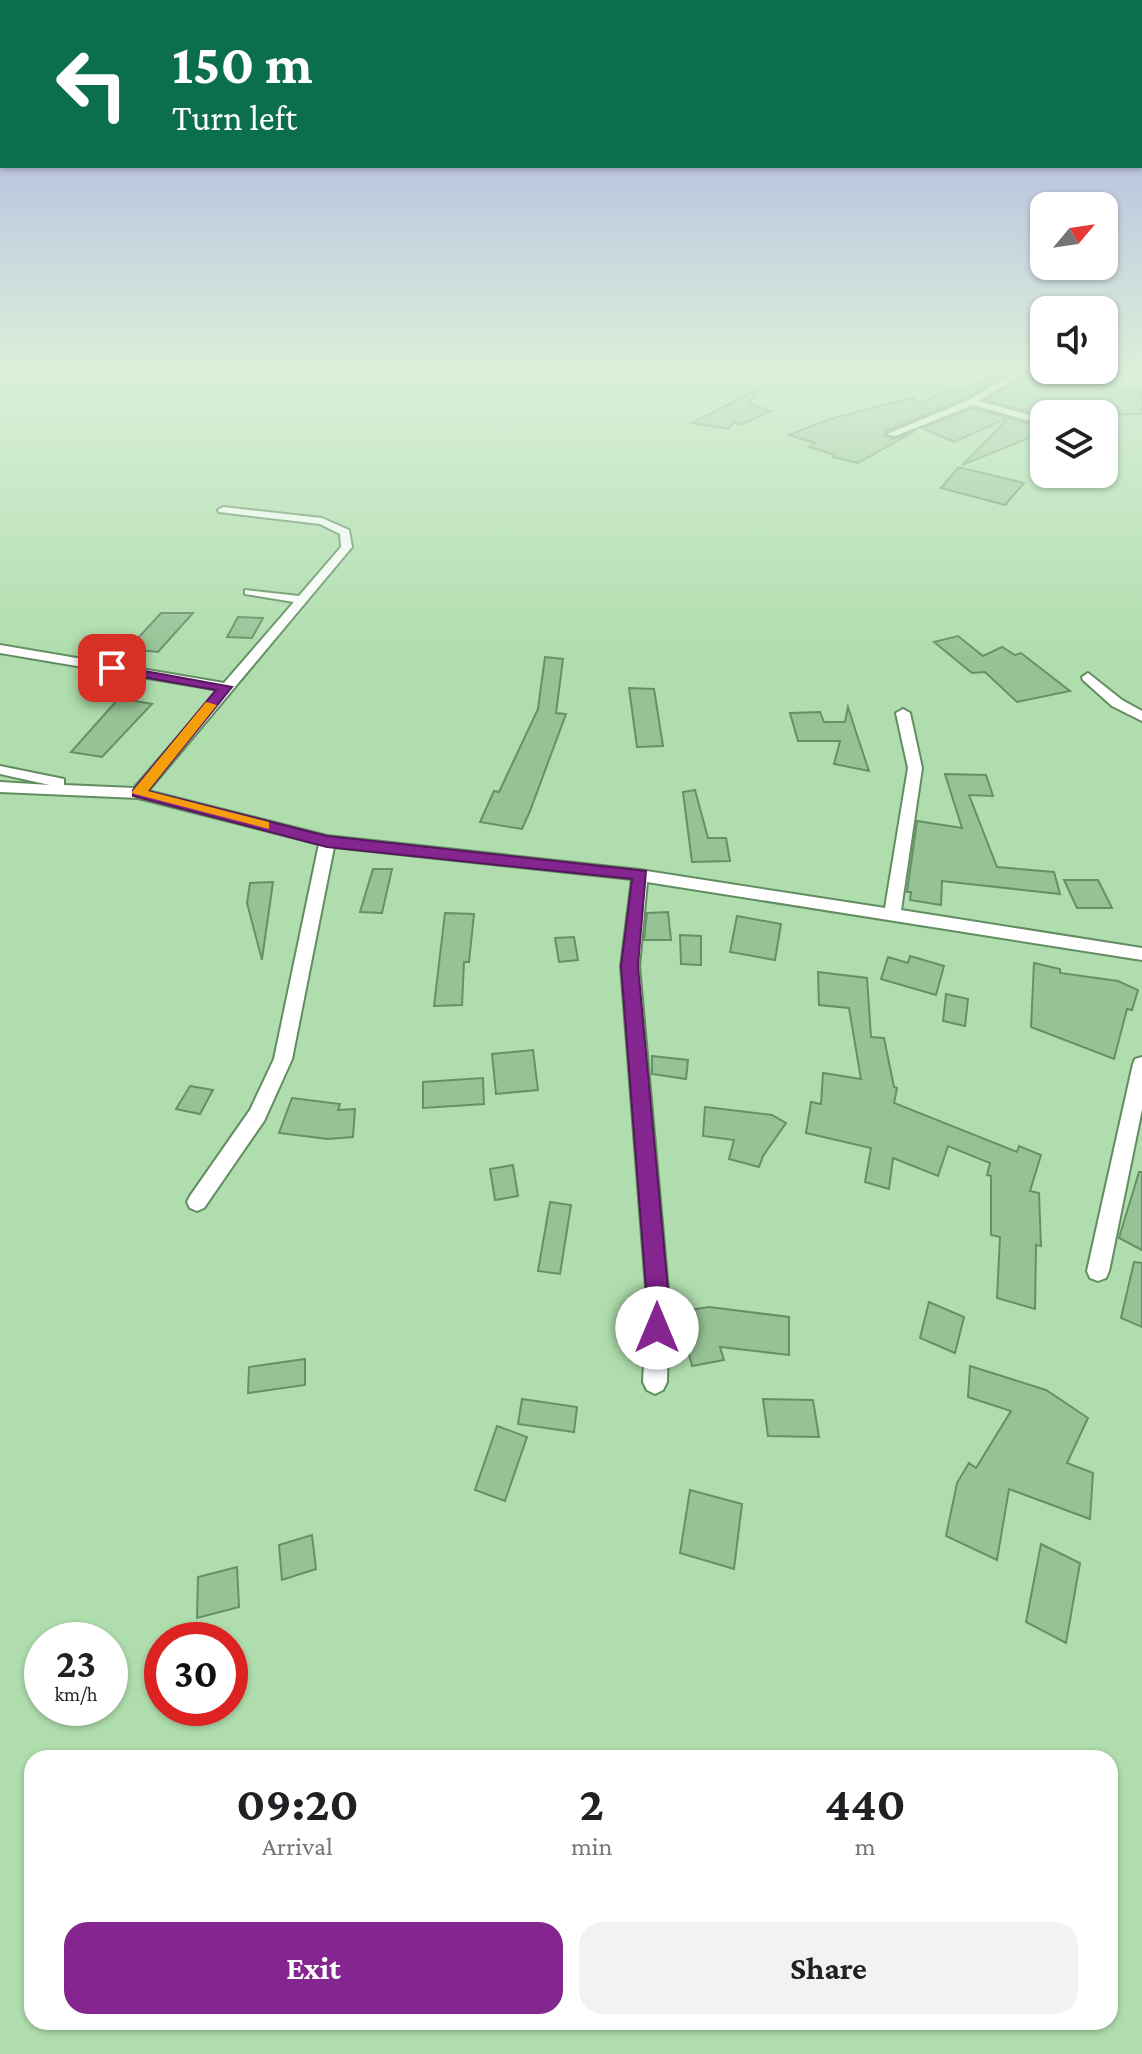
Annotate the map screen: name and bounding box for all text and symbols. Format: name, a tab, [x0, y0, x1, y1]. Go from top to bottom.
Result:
icon: left	[40, 32, 144, 136]
text: 150 m	[172, 33, 313, 95]
text: Turn left	[172, 98, 297, 138]
north arrow	[1030, 192, 1118, 280]
map controls	[1030, 192, 1118, 488]
button: sound	[1030, 296, 1118, 384]
button: layers	[1030, 400, 1118, 488]
pin	[78, 634, 146, 702]
icon: arrive	[90, 646, 134, 690]
position arrow	[615, 1286, 699, 1370]
speed limit sign: 30	[144, 1622, 248, 1726]
text: 23	[56, 1641, 96, 1686]
text: km/h	[54, 1683, 98, 1705]
text: 09:20	[236, 1777, 359, 1830]
text: 2	[579, 1777, 604, 1830]
text: 440	[825, 1777, 906, 1830]
text: Arrival	[262, 1832, 333, 1861]
text: min	[571, 1832, 613, 1861]
text: m	[855, 1832, 876, 1861]
button: Exit	[64, 1922, 563, 2014]
button: Share	[579, 1922, 1078, 2014]

